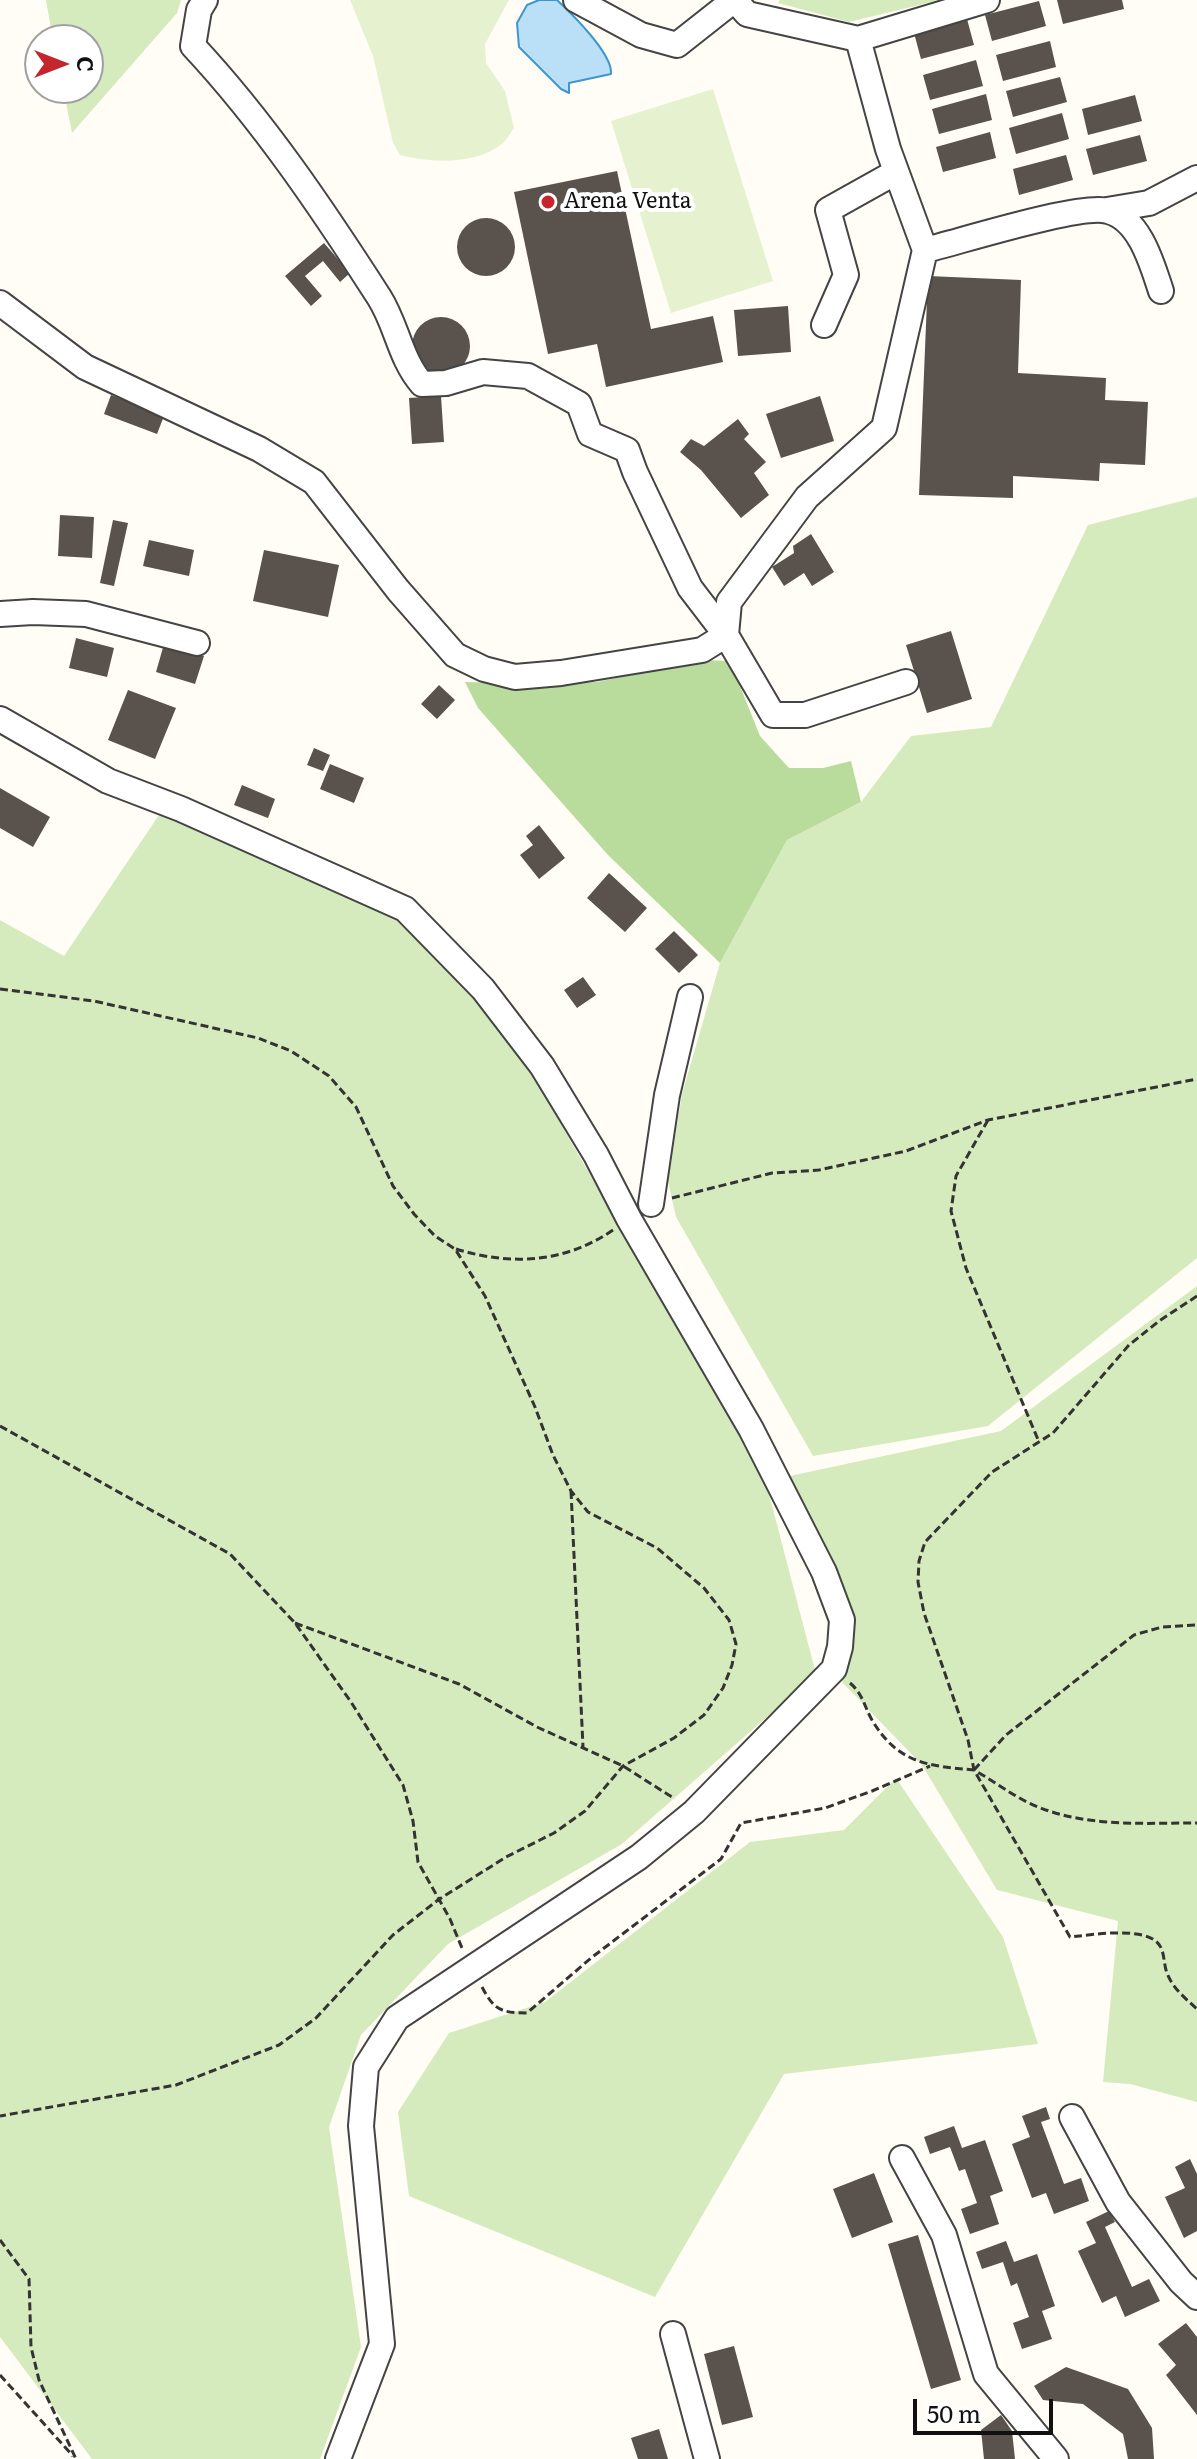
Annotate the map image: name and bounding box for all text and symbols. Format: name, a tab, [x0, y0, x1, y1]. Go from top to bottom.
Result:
north arrow	[24, 24, 104, 104]
text: С	[70, 56, 103, 72]
place label: Arena Venta	[564, 189, 692, 215]
marker: Arena Venta	[539, 193, 557, 211]
scale bar	[917, 2383, 1057, 2433]
text: 50 m	[927, 2395, 981, 2430]

